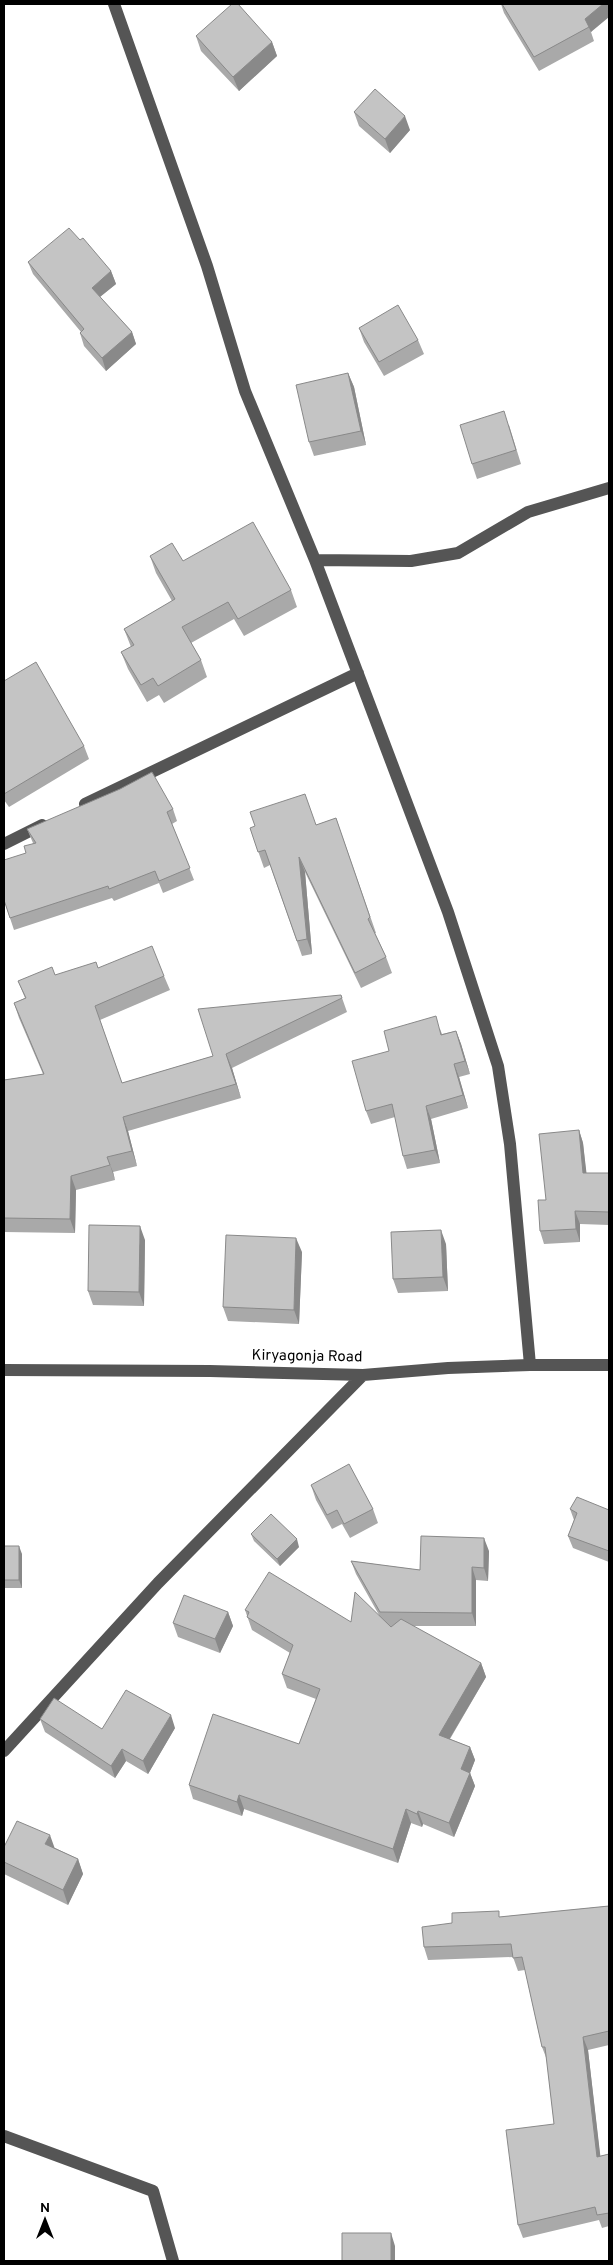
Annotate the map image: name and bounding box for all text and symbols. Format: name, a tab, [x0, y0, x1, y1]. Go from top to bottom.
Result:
street label: Kiryagonja Road	[251, 1347, 363, 1367]
north arrow	[20, 2195, 70, 2245]
text: N	[40, 2200, 50, 2217]

